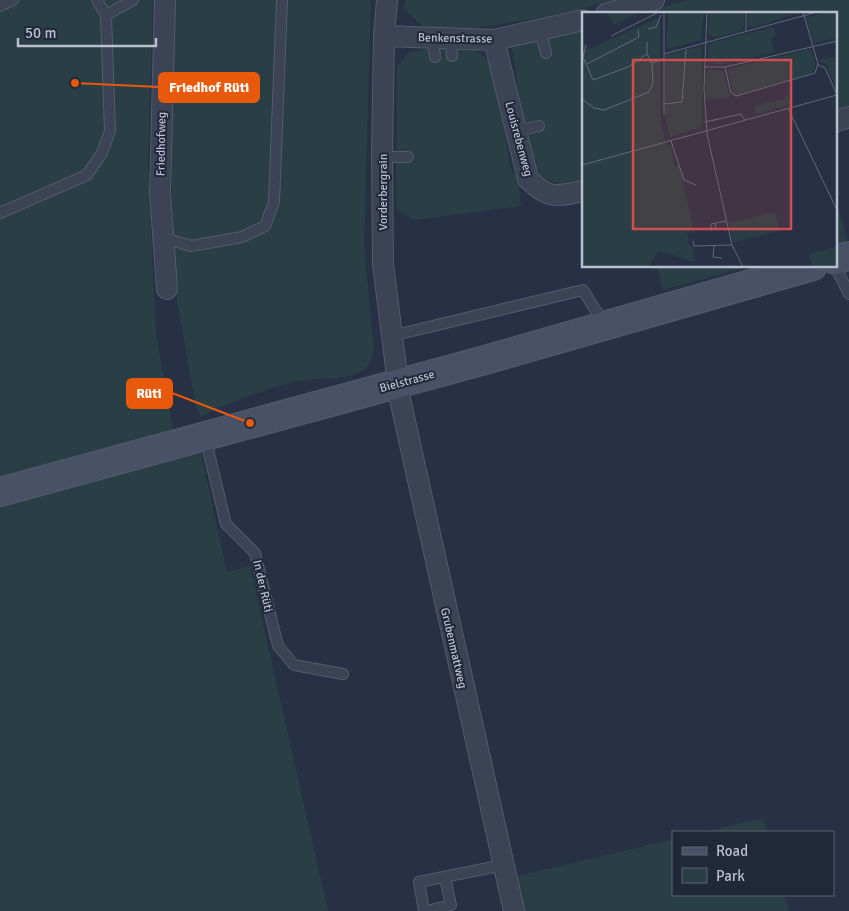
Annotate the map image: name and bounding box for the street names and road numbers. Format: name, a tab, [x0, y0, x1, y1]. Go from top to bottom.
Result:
street label: Benkenstrasse	[418, 30, 492, 47]
street label: Louisrebenweg	[501, 100, 536, 178]
street label: Friedhofweg	[153, 112, 170, 176]
street label: Vorderbergrain	[376, 154, 391, 230]
street label: Bielstrasse	[378, 367, 436, 396]
street label: In der Rüti	[249, 559, 276, 614]
street label: Grubenmattweg	[437, 606, 470, 690]

